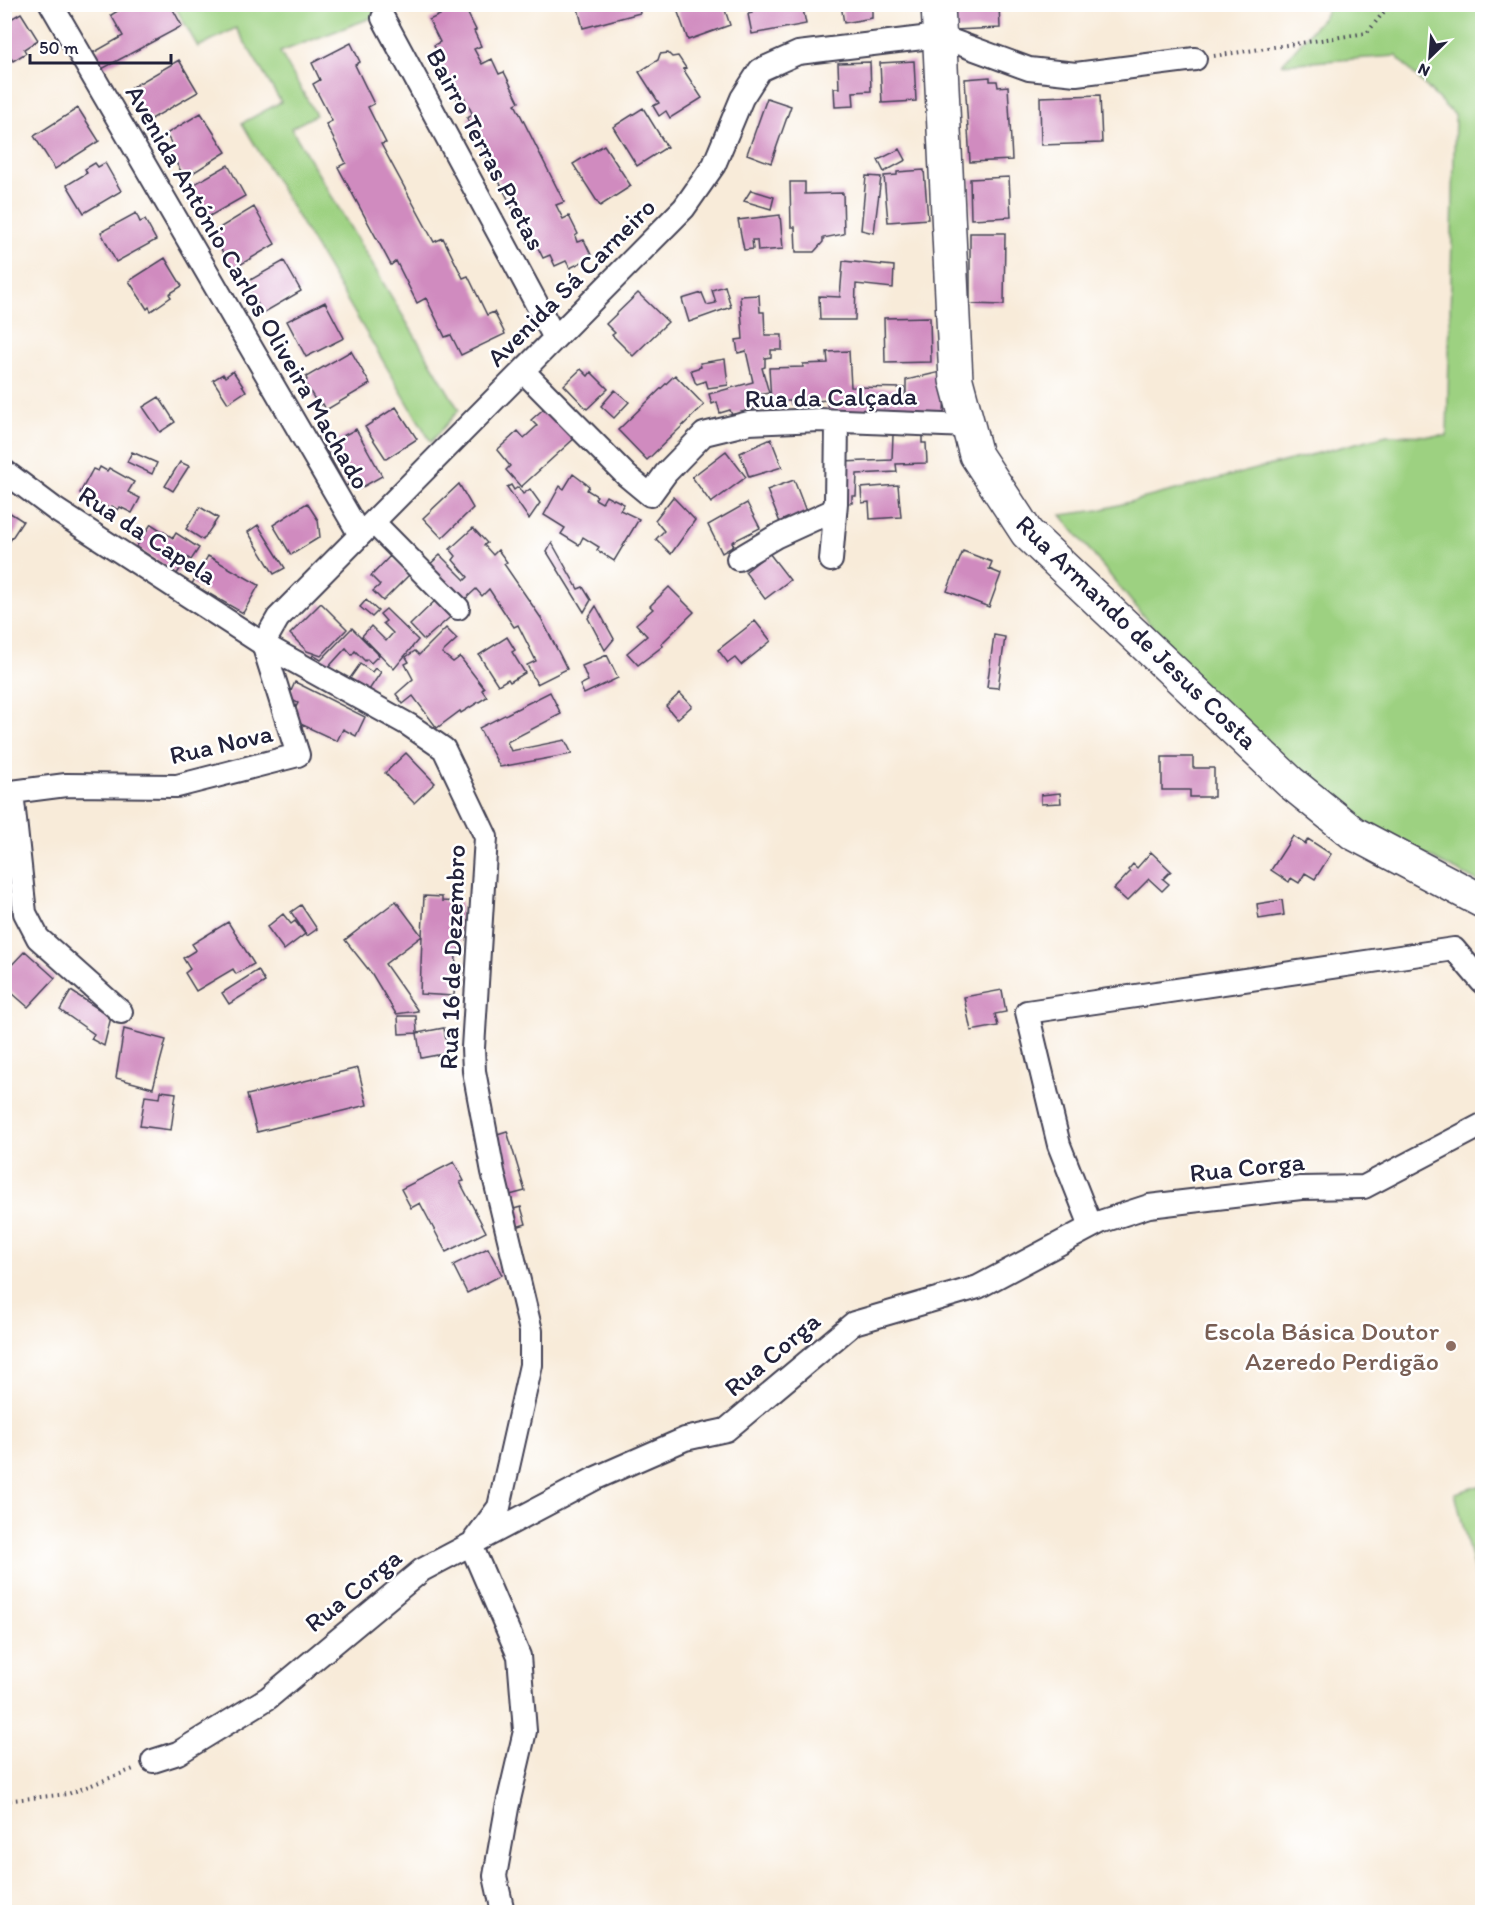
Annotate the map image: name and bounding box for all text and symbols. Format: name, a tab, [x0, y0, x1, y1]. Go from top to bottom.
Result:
scale bar	[30, 27, 171, 65]
north arrow	[1400, 27, 1460, 87]
text: 50 m	[39, 37, 79, 59]
street label: Bairro Terras Pretas	[419, 43, 553, 255]
text: N	[1415, 59, 1433, 81]
street label: Avenida António Carlos Oliveira Machado	[119, 79, 377, 495]
street label: Avenida Sá Carneiro	[480, 191, 662, 373]
street label: Rua da Calçada	[744, 379, 918, 415]
street label: Rua da Capela	[73, 478, 224, 592]
street label: Rua Armando de Jesus Costa	[1009, 508, 1265, 756]
street label: Rua Nova	[166, 717, 276, 771]
street label: Rua 16 de Dezembro	[432, 844, 472, 1070]
street label: Rua Corga	[1188, 1145, 1307, 1189]
street label: Rua Corga	[717, 1304, 827, 1403]
place label: Escola Básica Doutor Azeredo Perdigão	[1204, 1315, 1440, 1377]
marker: Escola Básica Doutor Azeredo Perdigão	[1444, 1339, 1458, 1353]
street label: Rua Corga	[298, 1541, 408, 1639]

